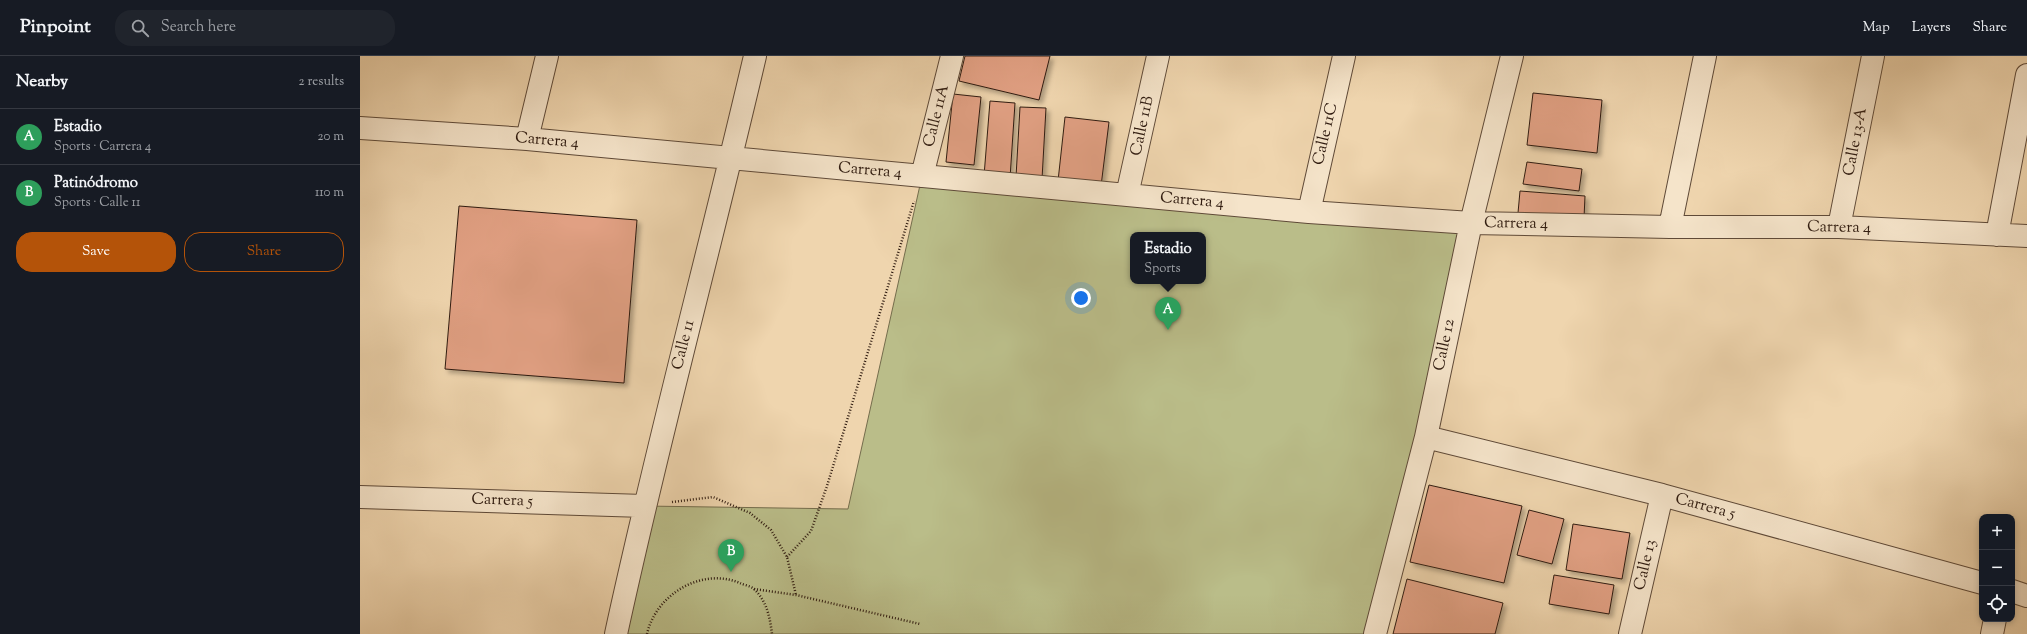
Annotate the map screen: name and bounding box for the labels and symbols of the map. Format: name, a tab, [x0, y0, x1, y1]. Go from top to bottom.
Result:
street label: Calle 11A	[918, 82, 956, 150]
street label: Calle 11B	[1125, 94, 1161, 158]
street label: Calle 11C	[1308, 100, 1344, 168]
street label: Calle 13-A	[1838, 106, 1874, 178]
street label: Carrera 4	[514, 127, 580, 155]
street label: Carrera 4	[837, 157, 903, 185]
street label: Carrera 4	[1159, 187, 1225, 215]
street label: Carrera 4	[1484, 212, 1548, 236]
street label: Carrera 4	[1807, 216, 1871, 240]
your location	[1071, 288, 1091, 308]
pin: A	[1155, 297, 1181, 330]
street label: Calle 12	[1428, 316, 1462, 373]
street label: Calle 11	[667, 317, 701, 372]
street label: Carrera 5	[471, 488, 534, 514]
street label: Carrera 5	[1672, 488, 1738, 526]
street label: Calle 13	[1629, 537, 1663, 593]
pin: B	[718, 539, 744, 572]

